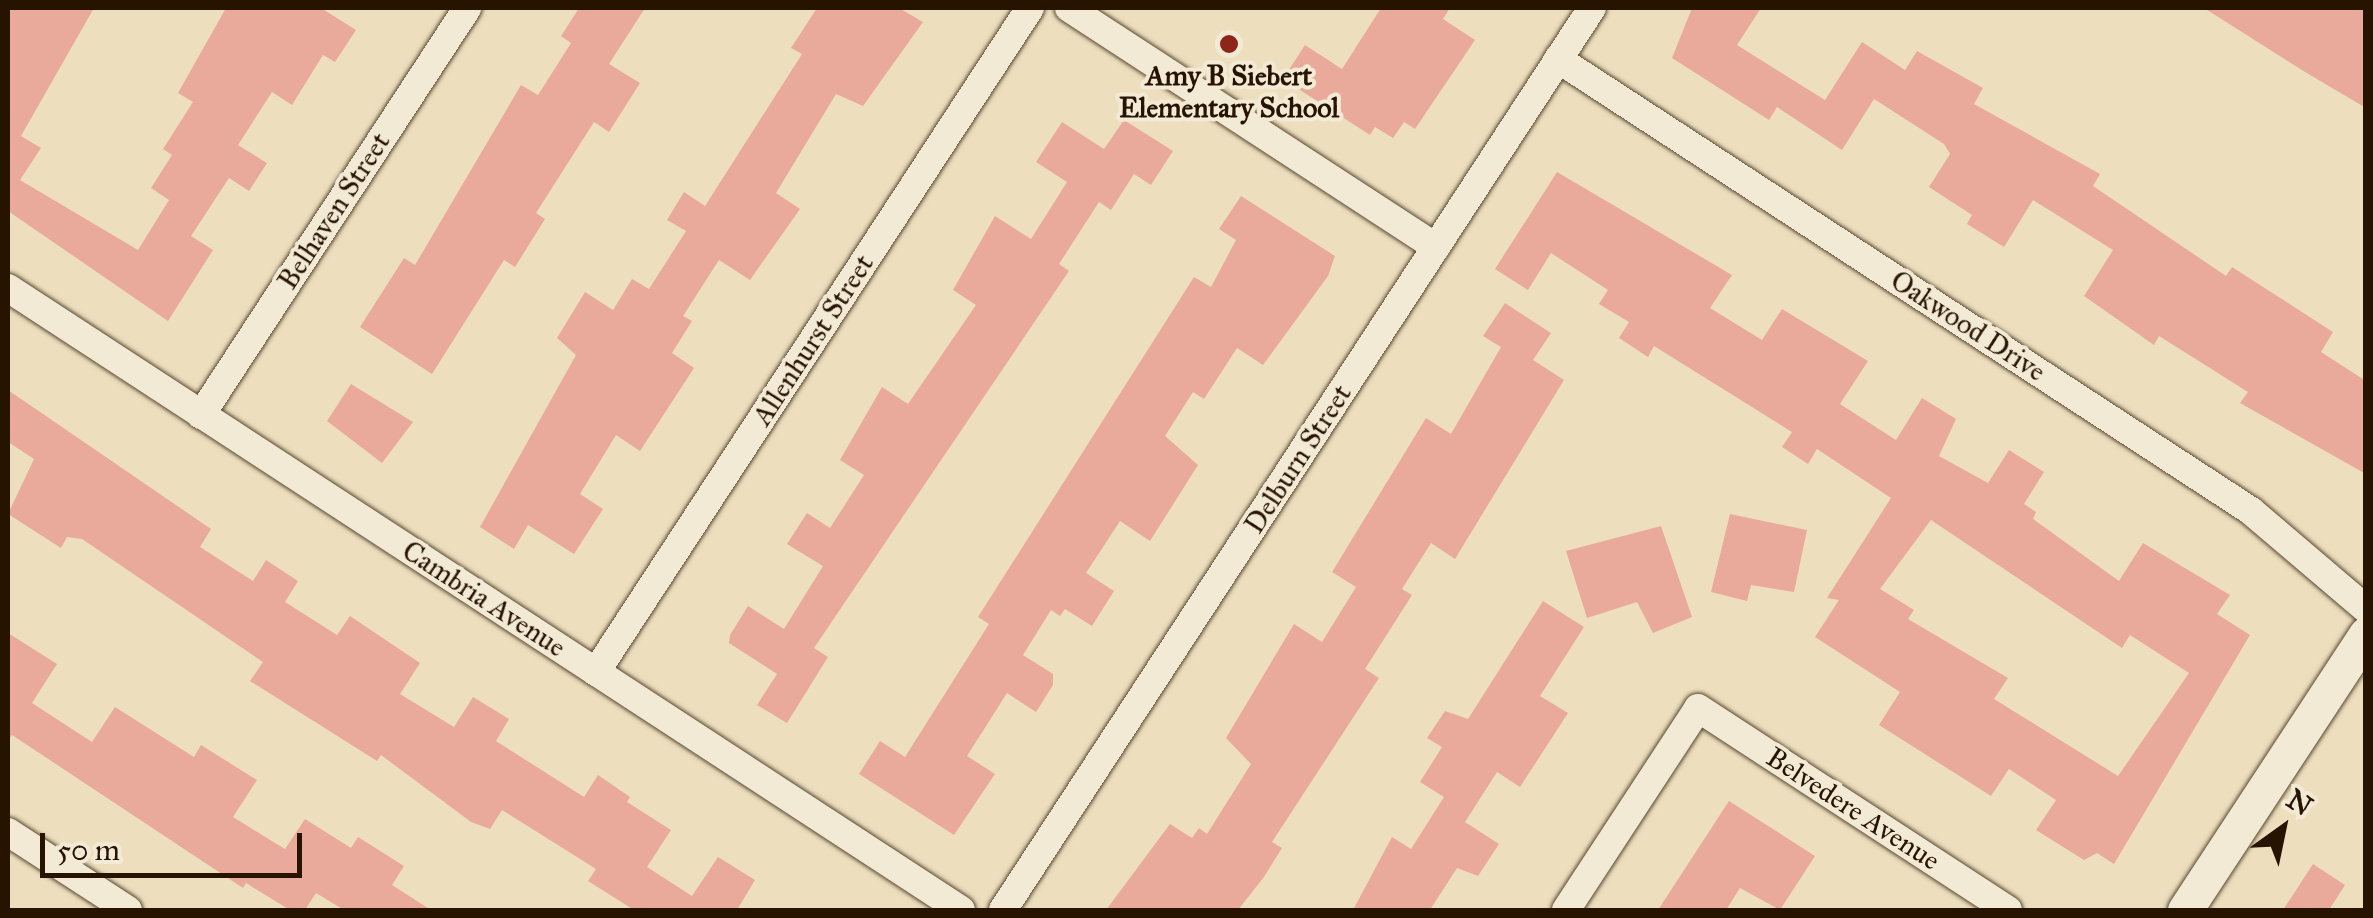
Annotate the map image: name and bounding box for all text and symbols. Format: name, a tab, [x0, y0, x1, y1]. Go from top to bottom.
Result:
marker: Amy B Siebert Elementary School	[1218, 33, 1240, 55]
place label: Amy B Siebert Elementary School	[1119, 59, 1339, 125]
street label: Belhaven Street	[271, 126, 397, 296]
street label: Allenhurst Street	[745, 248, 881, 432]
street label: Oakwood Drive	[1884, 263, 2052, 389]
street label: Delburn Street	[1237, 378, 1359, 540]
street label: Cambria Avenue	[396, 534, 572, 664]
street label: Belvedere Avenue	[1760, 740, 1946, 878]
north arrow	[2233, 778, 2333, 878]
text: N	[2280, 781, 2319, 824]
scale bar	[45, 813, 308, 875]
text: 50 m	[57, 832, 120, 868]

